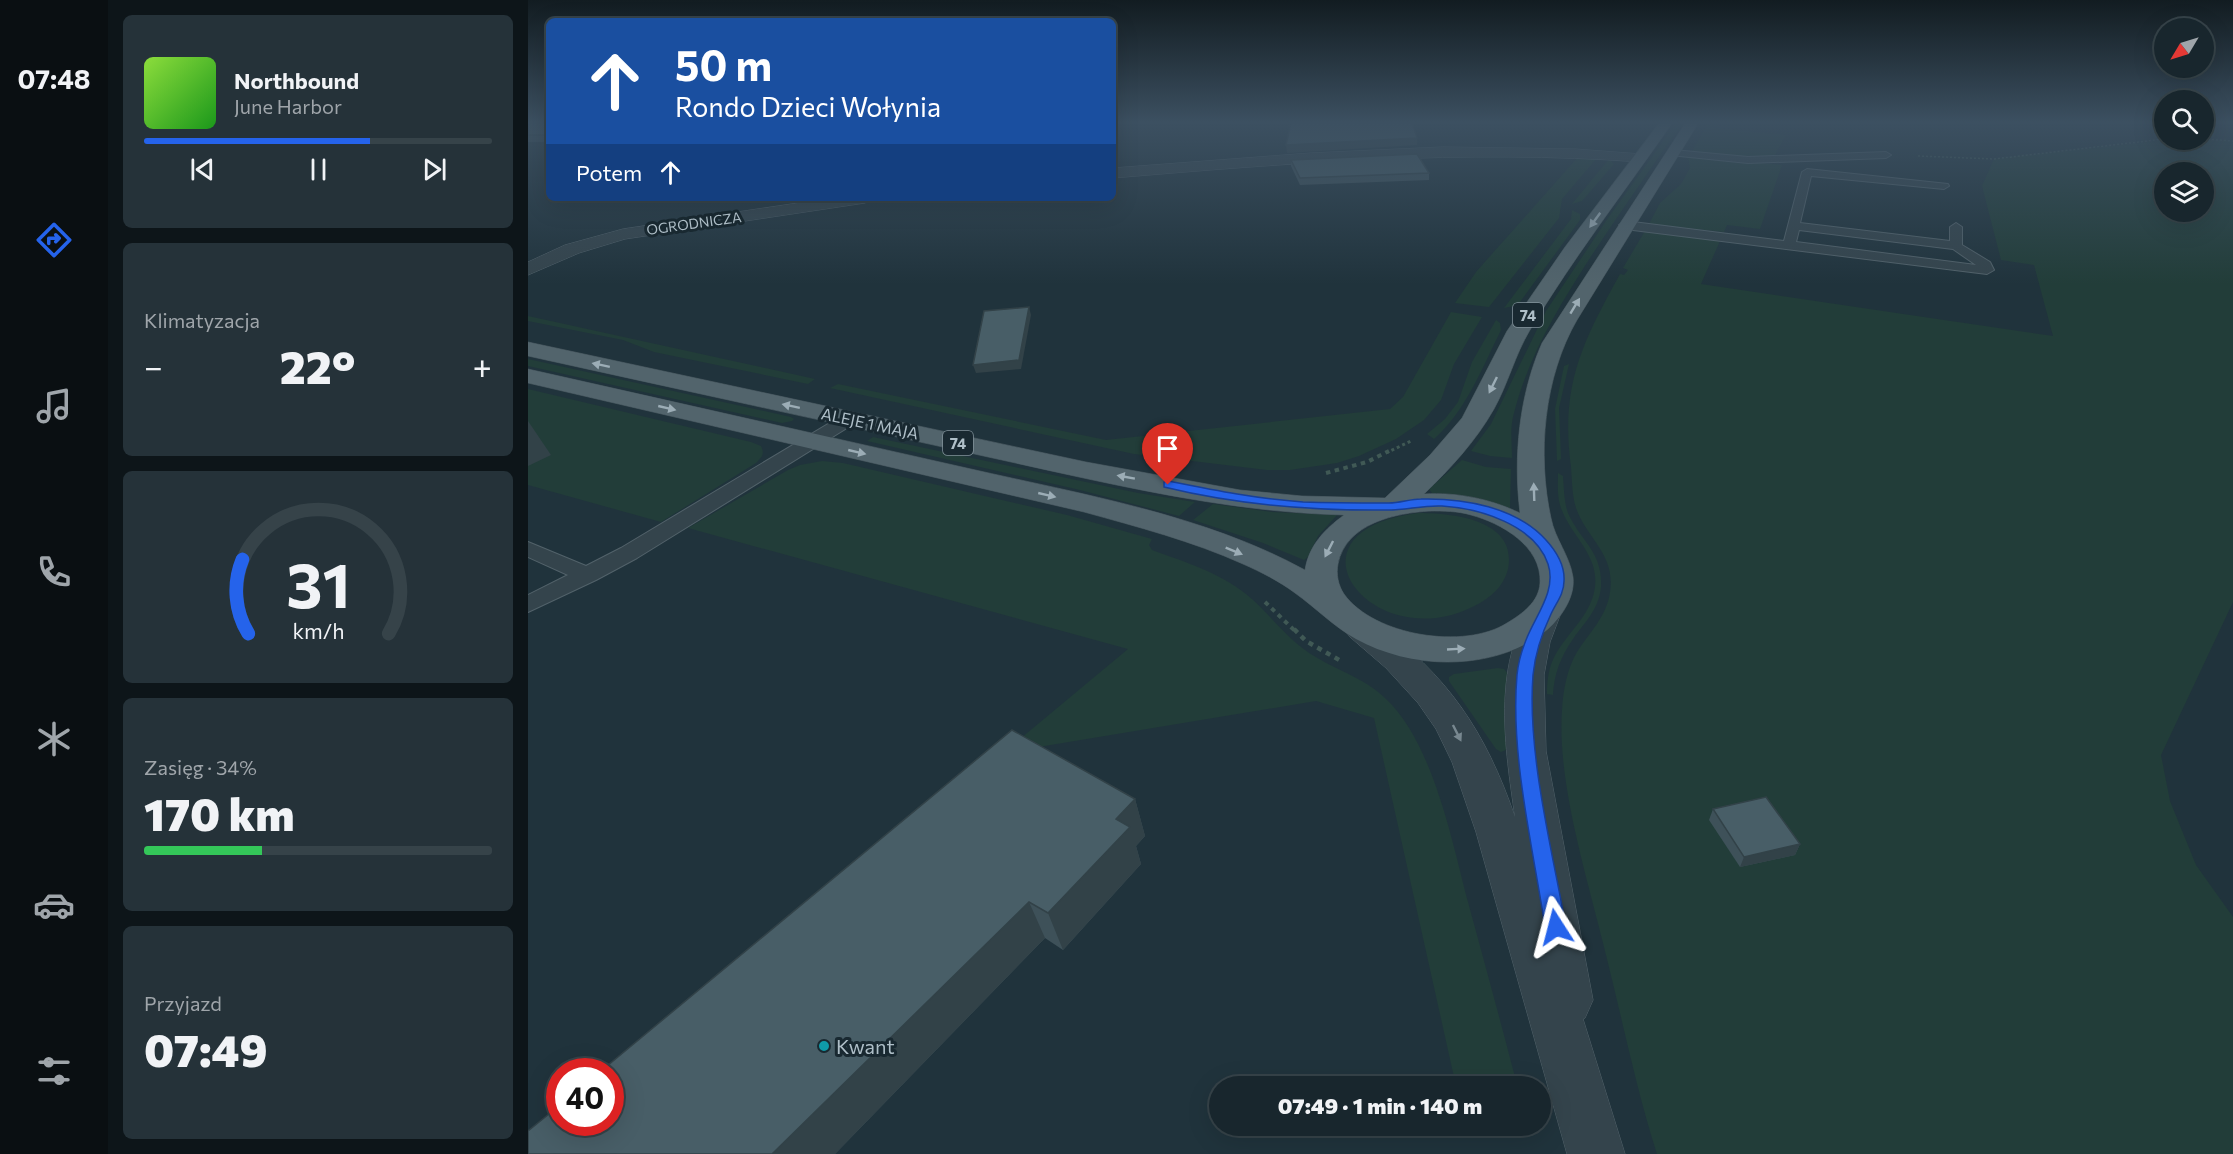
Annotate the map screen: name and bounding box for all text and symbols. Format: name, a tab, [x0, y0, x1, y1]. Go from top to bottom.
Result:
north arrow	[2154, 18, 2214, 78]
map controls	[2154, 18, 2214, 222]
text: 50 m	[675, 38, 772, 90]
icon: ahead	[576, 42, 654, 120]
text: 07:48	[18, 62, 90, 95]
text: Northbound	[234, 67, 359, 94]
text: Rondo Dzieci Wołynia	[675, 90, 941, 123]
button: search	[2154, 90, 2214, 150]
text: June Harbor	[234, 94, 342, 118]
icon: previous	[186, 153, 219, 186]
icon: pause	[302, 153, 335, 186]
icon: next	[418, 153, 451, 186]
icon: ahead	[654, 156, 687, 189]
text: Potem	[576, 159, 642, 186]
button: layers	[2154, 162, 2214, 222]
street label: OGRODNICZA	[645, 208, 743, 238]
one-way arrow	[1589, 211, 1601, 227]
icon: directions	[33, 219, 75, 261]
one-way arrow	[1570, 298, 1581, 314]
road number: 74	[1513, 303, 1543, 327]
text: Klimatyzacja	[144, 308, 260, 332]
text: 22°	[280, 338, 356, 393]
text: −	[144, 345, 163, 386]
text: +	[473, 345, 492, 386]
one-way arrow	[591, 360, 610, 369]
one-way arrow	[1488, 377, 1497, 394]
icon: music	[33, 385, 75, 427]
one-way arrow	[782, 401, 801, 411]
street label: ALEJE 1 MAJA	[820, 403, 920, 443]
one-way arrow	[658, 404, 676, 414]
pin	[1142, 423, 1193, 485]
road number: 74	[943, 431, 973, 455]
icon: arrive	[1151, 432, 1184, 465]
one-way arrow	[848, 447, 866, 457]
one-way arrow	[1116, 472, 1135, 481]
one-way arrow	[1529, 483, 1538, 502]
one-way arrow	[1038, 491, 1057, 500]
one-way arrow	[1324, 540, 1334, 558]
text: 31	[286, 545, 350, 621]
one-way arrow	[1225, 546, 1243, 556]
icon: phone	[33, 551, 75, 593]
text: km/h	[292, 617, 344, 643]
one-way arrow	[1447, 644, 1466, 653]
icon: climate	[33, 718, 75, 760]
one-way arrow	[1453, 724, 1462, 741]
text: Zasięg · 34%	[144, 755, 257, 779]
text: 170 km	[144, 785, 295, 840]
icon: car	[33, 884, 75, 926]
position arrow	[1524, 895, 1588, 959]
text: Przyjazd	[144, 991, 222, 1015]
text: 07:49	[144, 1021, 268, 1076]
place label: Kwant	[836, 1034, 895, 1058]
marker: Kwant	[817, 1039, 831, 1053]
icon: filters	[33, 1050, 75, 1092]
speed limit sign: 40	[546, 1058, 624, 1136]
text: 07:49 · 1 min · 140 m	[1278, 1092, 1482, 1119]

